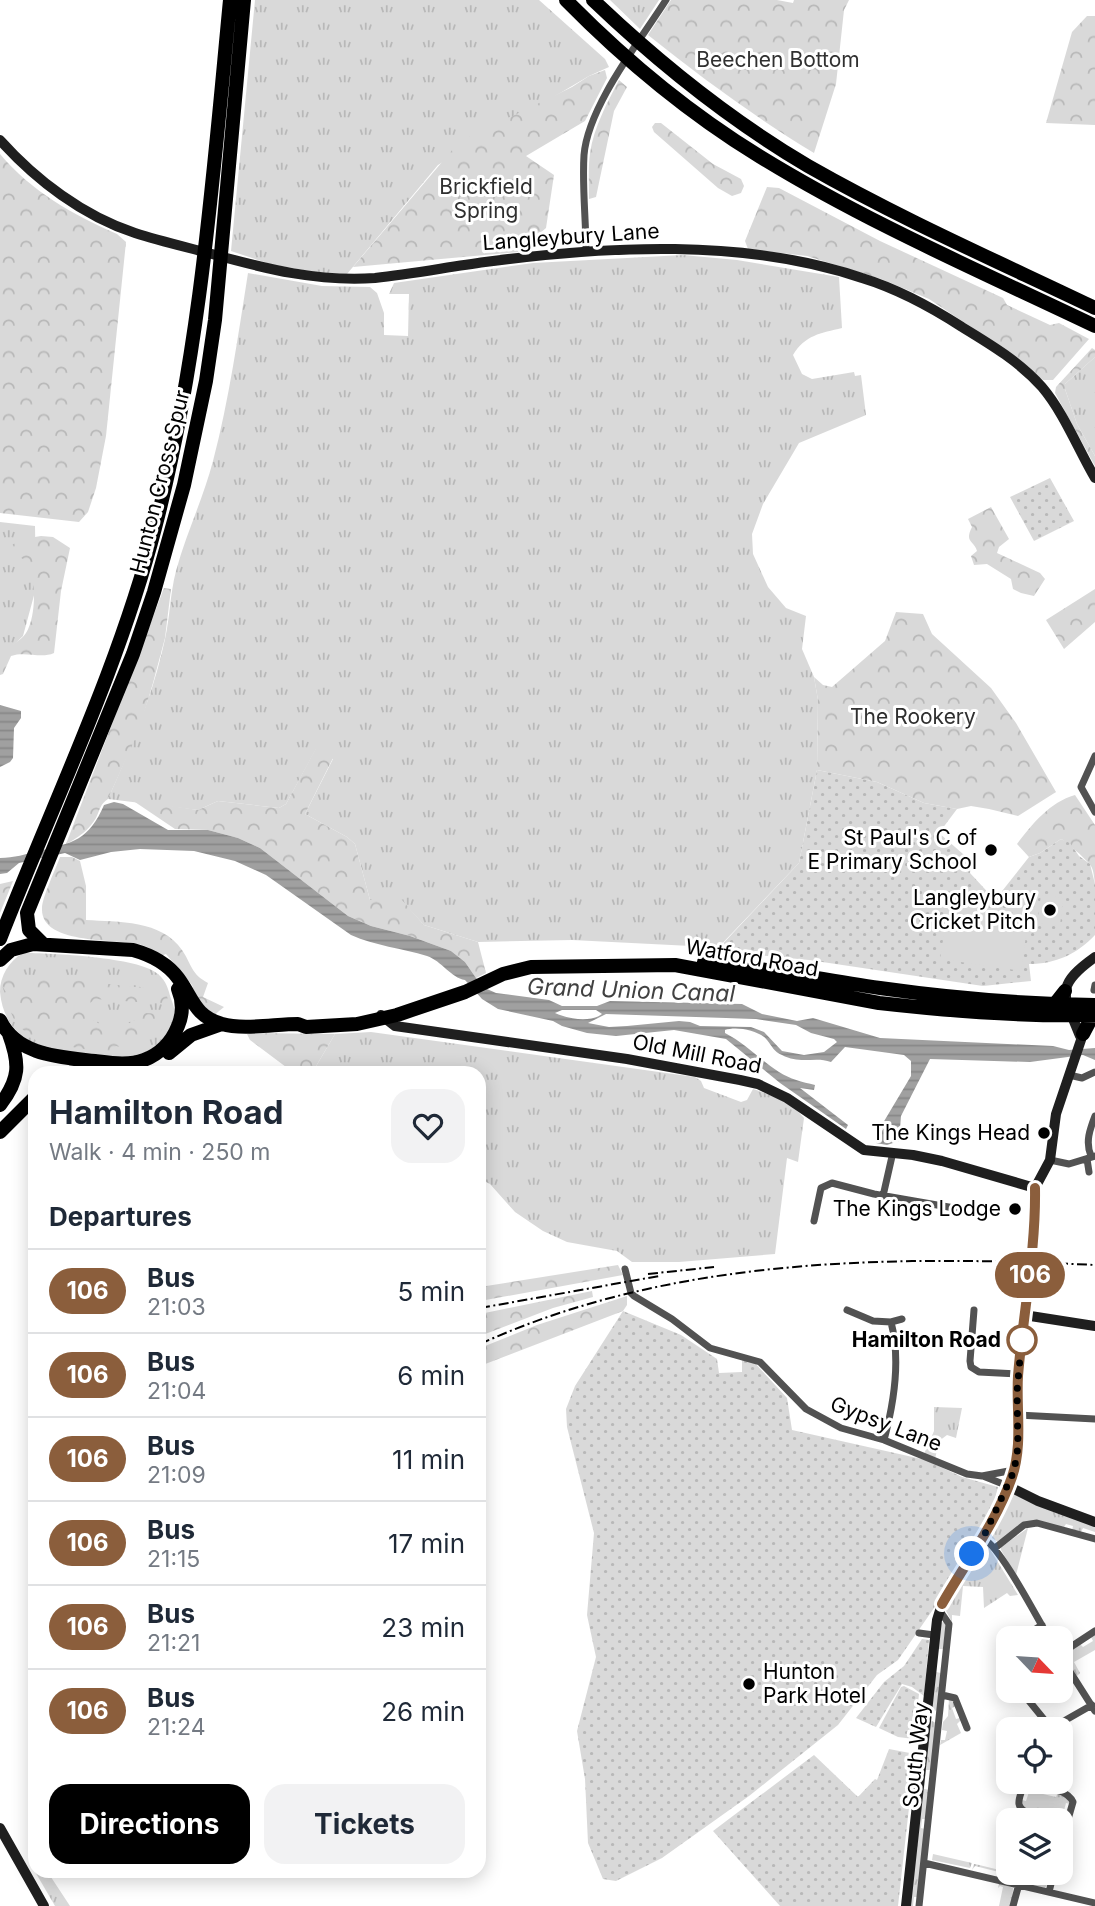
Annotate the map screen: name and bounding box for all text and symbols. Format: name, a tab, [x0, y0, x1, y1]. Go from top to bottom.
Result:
park label: Beechen Bottom	[696, 47, 860, 72]
park label: Brickfield Spring	[439, 174, 533, 223]
street label: Langleybury Lane	[482, 218, 660, 255]
street label: Hunton Cross Spur	[125, 387, 194, 576]
park label: The Rookery	[850, 704, 976, 729]
place label: St Paul's C of E Primary School	[807, 825, 977, 874]
marker: St Paul's C of E Primary School	[983, 842, 999, 858]
place label: Langleybury Cricket Pitch	[910, 885, 1036, 934]
marker: Langleybury Cricket Pitch	[1042, 902, 1058, 918]
street label: Watford Road	[684, 934, 820, 981]
water label: Grand Union Canal	[527, 972, 736, 1008]
street label: Old Mill Road	[631, 1029, 764, 1078]
button: heart	[391, 1089, 465, 1163]
text: Hamilton Road	[49, 1092, 283, 1132]
place label: The Kings Head	[871, 1120, 1030, 1145]
marker: The Kings Head	[1036, 1125, 1052, 1141]
text: Walk · 4 min · 250 m	[49, 1138, 271, 1166]
place label: The Kings Lodge	[833, 1196, 1001, 1221]
text: Departures	[49, 1201, 192, 1232]
marker: The Kings Lodge	[1007, 1201, 1023, 1217]
line badge: 106	[990, 1252, 1070, 1298]
text: 106	[1009, 1260, 1051, 1289]
text: Bus	[147, 1262, 195, 1293]
text: 106	[66, 1276, 109, 1305]
text: 5 min	[397, 1276, 465, 1307]
text: 21:03	[147, 1293, 206, 1321]
marker: Hamilton Road	[1007, 1325, 1037, 1355]
place label: Hamilton Road	[852, 1327, 1001, 1352]
text: Bus	[147, 1346, 195, 1377]
text: 106	[66, 1360, 109, 1389]
text: 6 min	[397, 1360, 465, 1391]
text: 21:04	[147, 1377, 206, 1405]
street label: Gypsy Lane	[827, 1391, 945, 1456]
text: Bus	[147, 1430, 195, 1461]
text: 106	[66, 1444, 109, 1473]
text: 11 min	[392, 1444, 465, 1475]
text: 21:09	[147, 1461, 206, 1489]
text: Bus	[147, 1514, 195, 1545]
text: 106	[66, 1528, 109, 1557]
text: 17 min	[388, 1528, 465, 1559]
your location	[954, 1536, 989, 1571]
text: 21:15	[147, 1545, 200, 1573]
text: Bus	[147, 1598, 195, 1629]
text: 106	[66, 1612, 109, 1641]
text: 23 min	[381, 1612, 465, 1643]
north arrow	[996, 1626, 1073, 1703]
map controls	[996, 1626, 1073, 1885]
text: 21:21	[147, 1629, 200, 1657]
place label: Hunton Park Hotel	[763, 1659, 866, 1708]
marker: Hunton Park Hotel	[741, 1676, 757, 1692]
text: Bus	[147, 1682, 195, 1713]
text: 106	[66, 1696, 109, 1725]
text: 26 min	[381, 1696, 465, 1727]
street label: South Way	[898, 1700, 934, 1809]
text: 21:24	[147, 1713, 206, 1741]
button: locate	[996, 1717, 1073, 1794]
button: Directions	[49, 1784, 250, 1864]
button: Tickets	[264, 1784, 465, 1864]
button: layers	[996, 1808, 1073, 1885]

